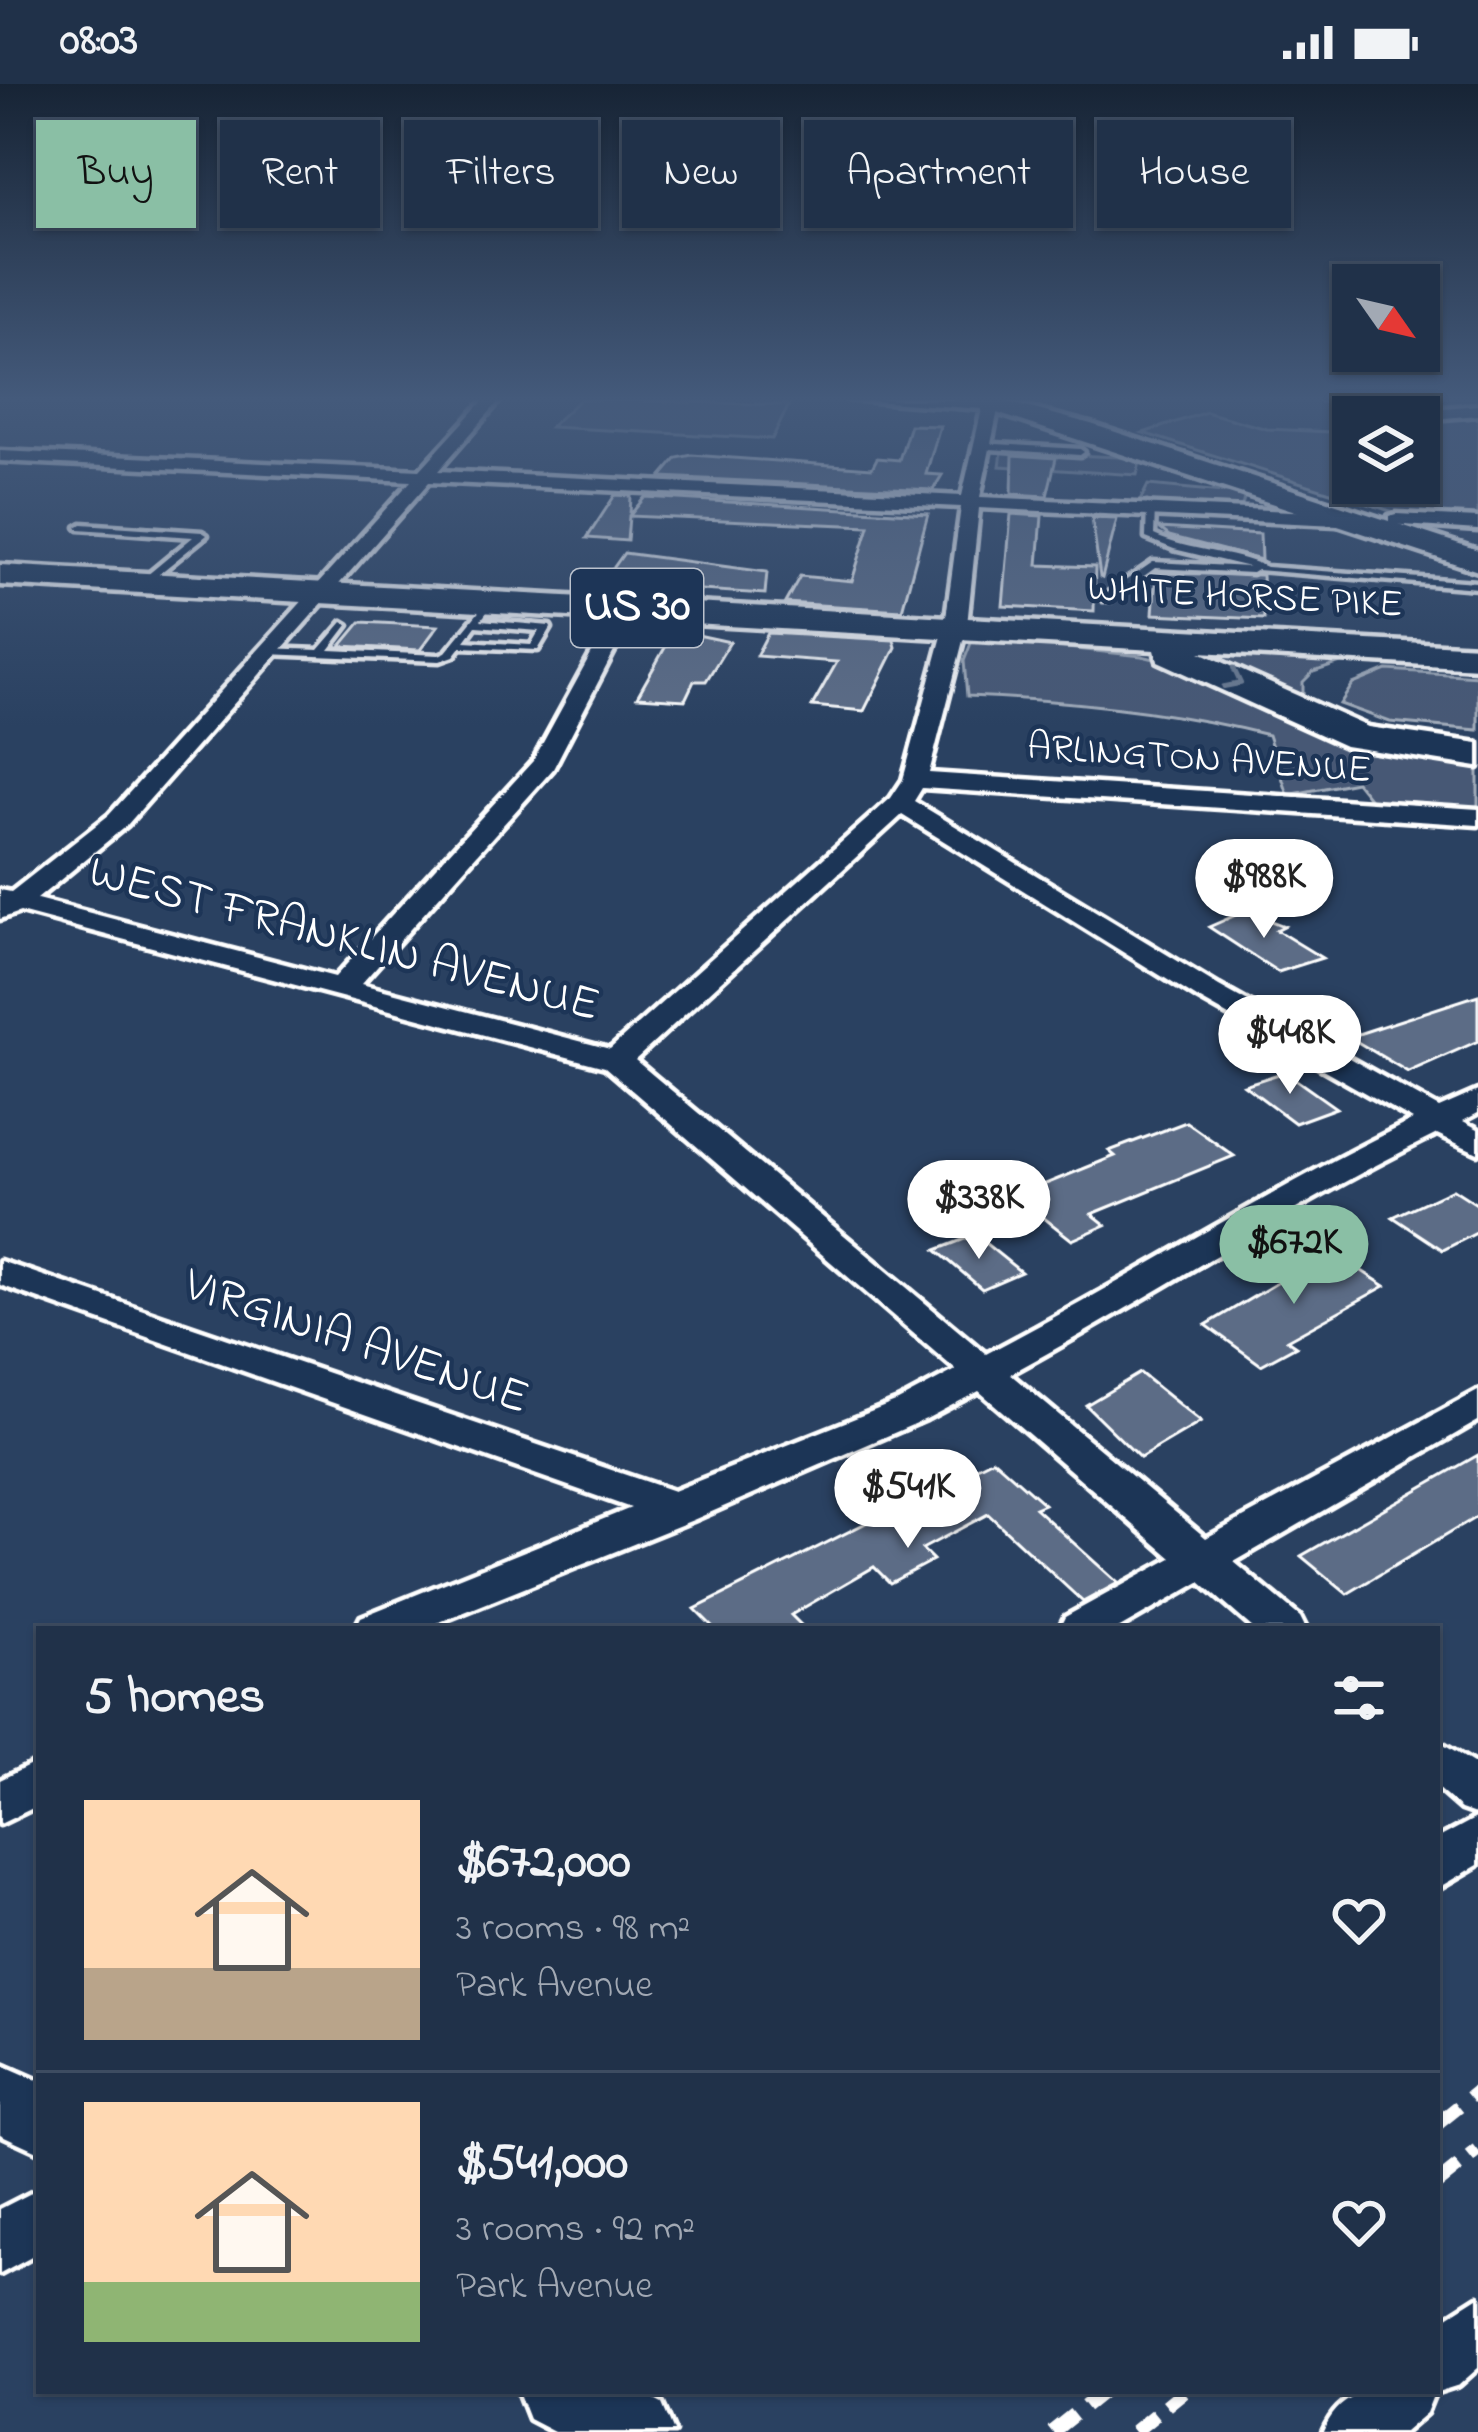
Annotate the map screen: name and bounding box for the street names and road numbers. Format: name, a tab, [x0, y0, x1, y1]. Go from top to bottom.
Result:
street label: WHITE HORSE PIKE	[1086, 561, 1404, 635]
road number: US 30	[571, 569, 703, 647]
street label: ARLINGTON AVENUE	[1025, 720, 1373, 800]
street label: WEST FRANKLIN AVENUE	[81, 838, 607, 1042]
street label: VIRGINIA AVENUE	[173, 1251, 538, 1435]

